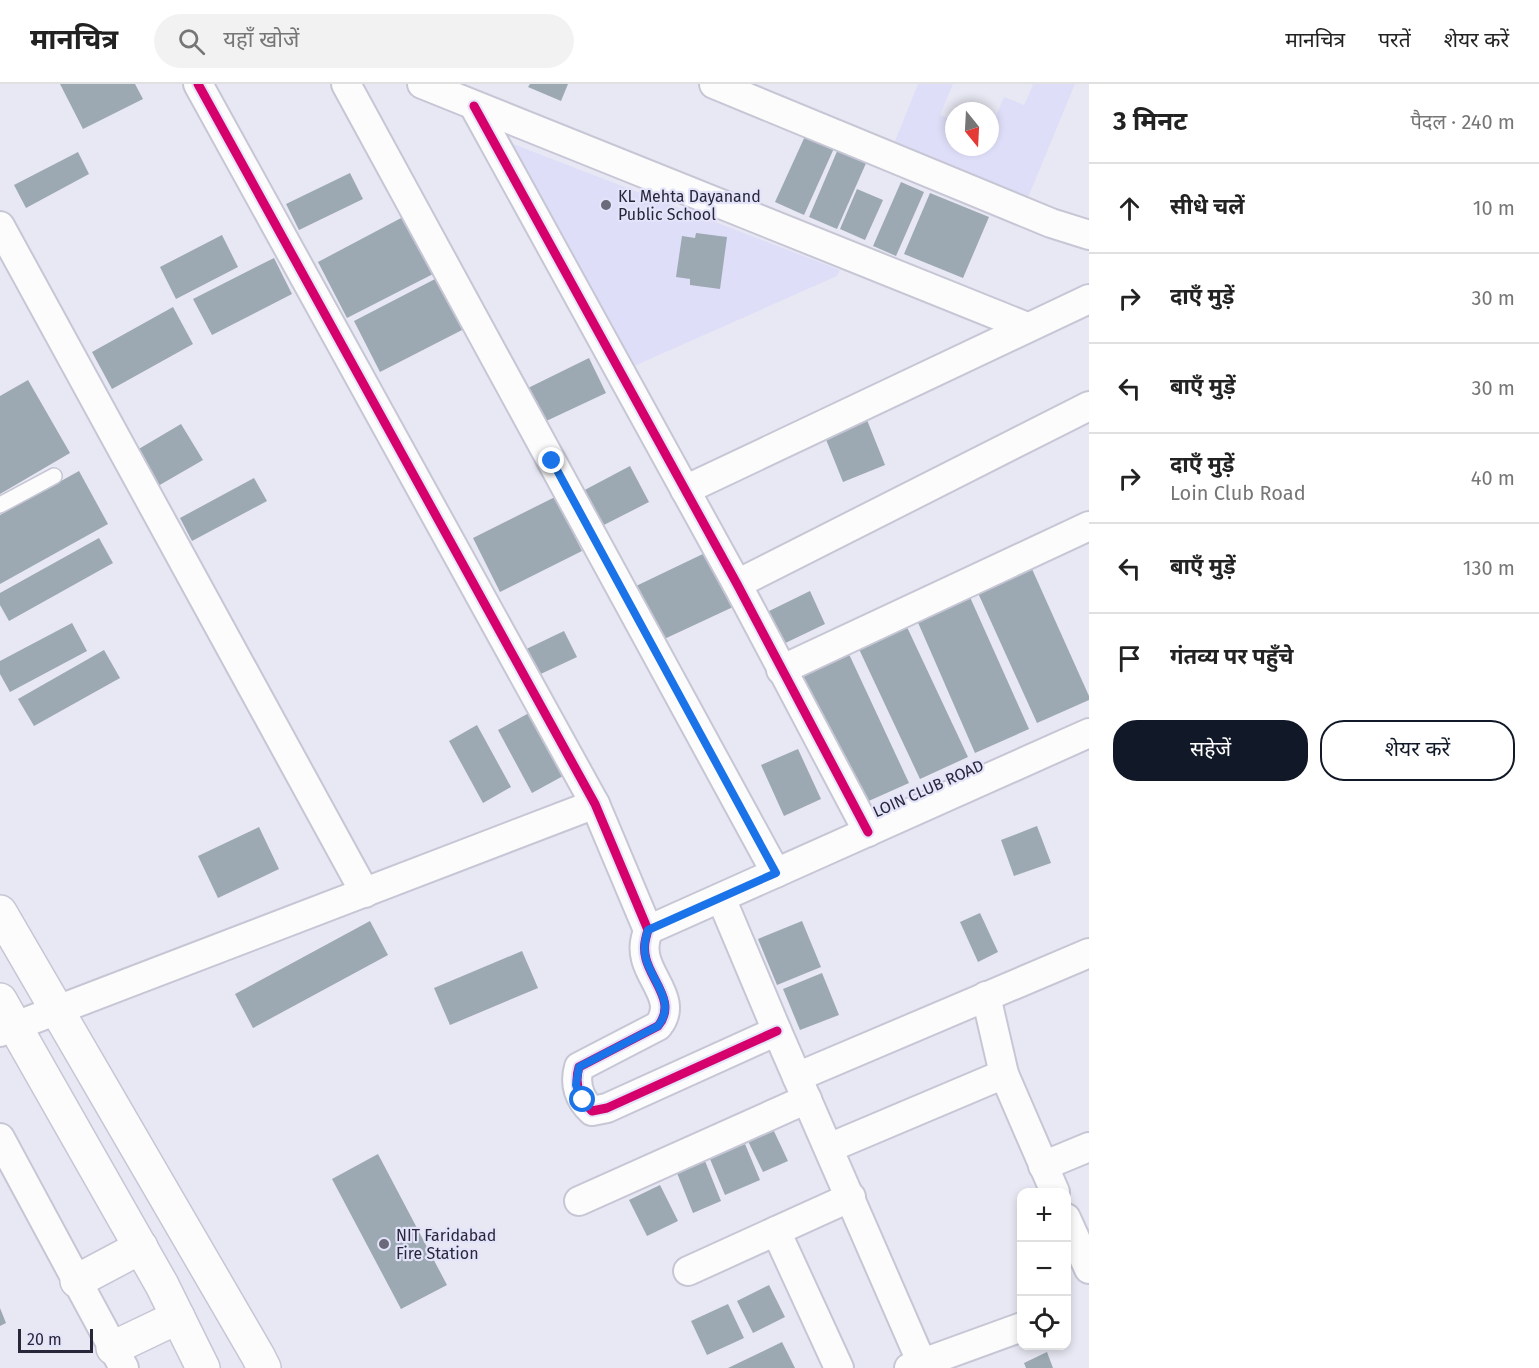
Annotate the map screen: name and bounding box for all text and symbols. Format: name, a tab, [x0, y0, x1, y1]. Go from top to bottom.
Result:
search box	[154, 14, 574, 68]
text: मानचित्र	[30, 23, 118, 56]
icon: search	[175, 25, 208, 58]
text: यहाँ खोजें	[223, 26, 299, 53]
text: मानचित्र	[1285, 27, 1345, 53]
text: परतें	[1378, 27, 1411, 53]
text: शेयर करें	[1444, 27, 1509, 53]
north arrow	[945, 102, 999, 156]
text: 3 मिनट	[1113, 106, 1187, 137]
text: पैदल · 240 m	[1410, 110, 1515, 134]
place label: KL Mehta Dayanand Public School	[618, 187, 761, 224]
icon: ahead	[1113, 192, 1146, 225]
text: सीधे चलें	[1170, 193, 1245, 220]
text: 10 m	[1473, 196, 1515, 220]
marker: KL Mehta Dayanand Public School	[599, 198, 613, 212]
icon: right	[1113, 282, 1146, 315]
text: दाएँ मुड़ें	[1170, 283, 1234, 310]
text: 30 m	[1471, 286, 1515, 310]
icon: left	[1113, 372, 1146, 405]
text: बाएँ मुड़ें	[1170, 373, 1236, 400]
text: 30 m	[1471, 376, 1515, 400]
route end	[538, 447, 564, 473]
text: दाएँ मुड़ें	[1170, 451, 1234, 478]
icon: right	[1113, 462, 1146, 495]
text: 40 m	[1471, 466, 1515, 490]
text: Loin Club Road	[1170, 481, 1306, 505]
icon: left	[1113, 552, 1146, 585]
text: बाएँ मुड़ें	[1170, 553, 1236, 580]
text: 130 m	[1463, 556, 1515, 580]
icon: arrive	[1113, 642, 1146, 675]
text: गंतव्य पर पहुँचे	[1170, 643, 1294, 670]
button: सहेजें	[1113, 720, 1308, 781]
button: शेयर करें	[1320, 720, 1515, 781]
street label: LOIN CLUB ROAD	[870, 756, 987, 821]
route start	[569, 1086, 595, 1112]
map controls	[1017, 1188, 1071, 1350]
button: +	[1017, 1188, 1071, 1242]
place label: NIT Faridabad Fire Station	[396, 1226, 496, 1263]
marker: NIT Faridabad Fire Station	[377, 1237, 391, 1251]
button: −	[1017, 1242, 1071, 1296]
button: locate	[1017, 1296, 1071, 1350]
scale bar	[18, 1326, 93, 1354]
text: 20 m	[27, 1330, 62, 1349]

